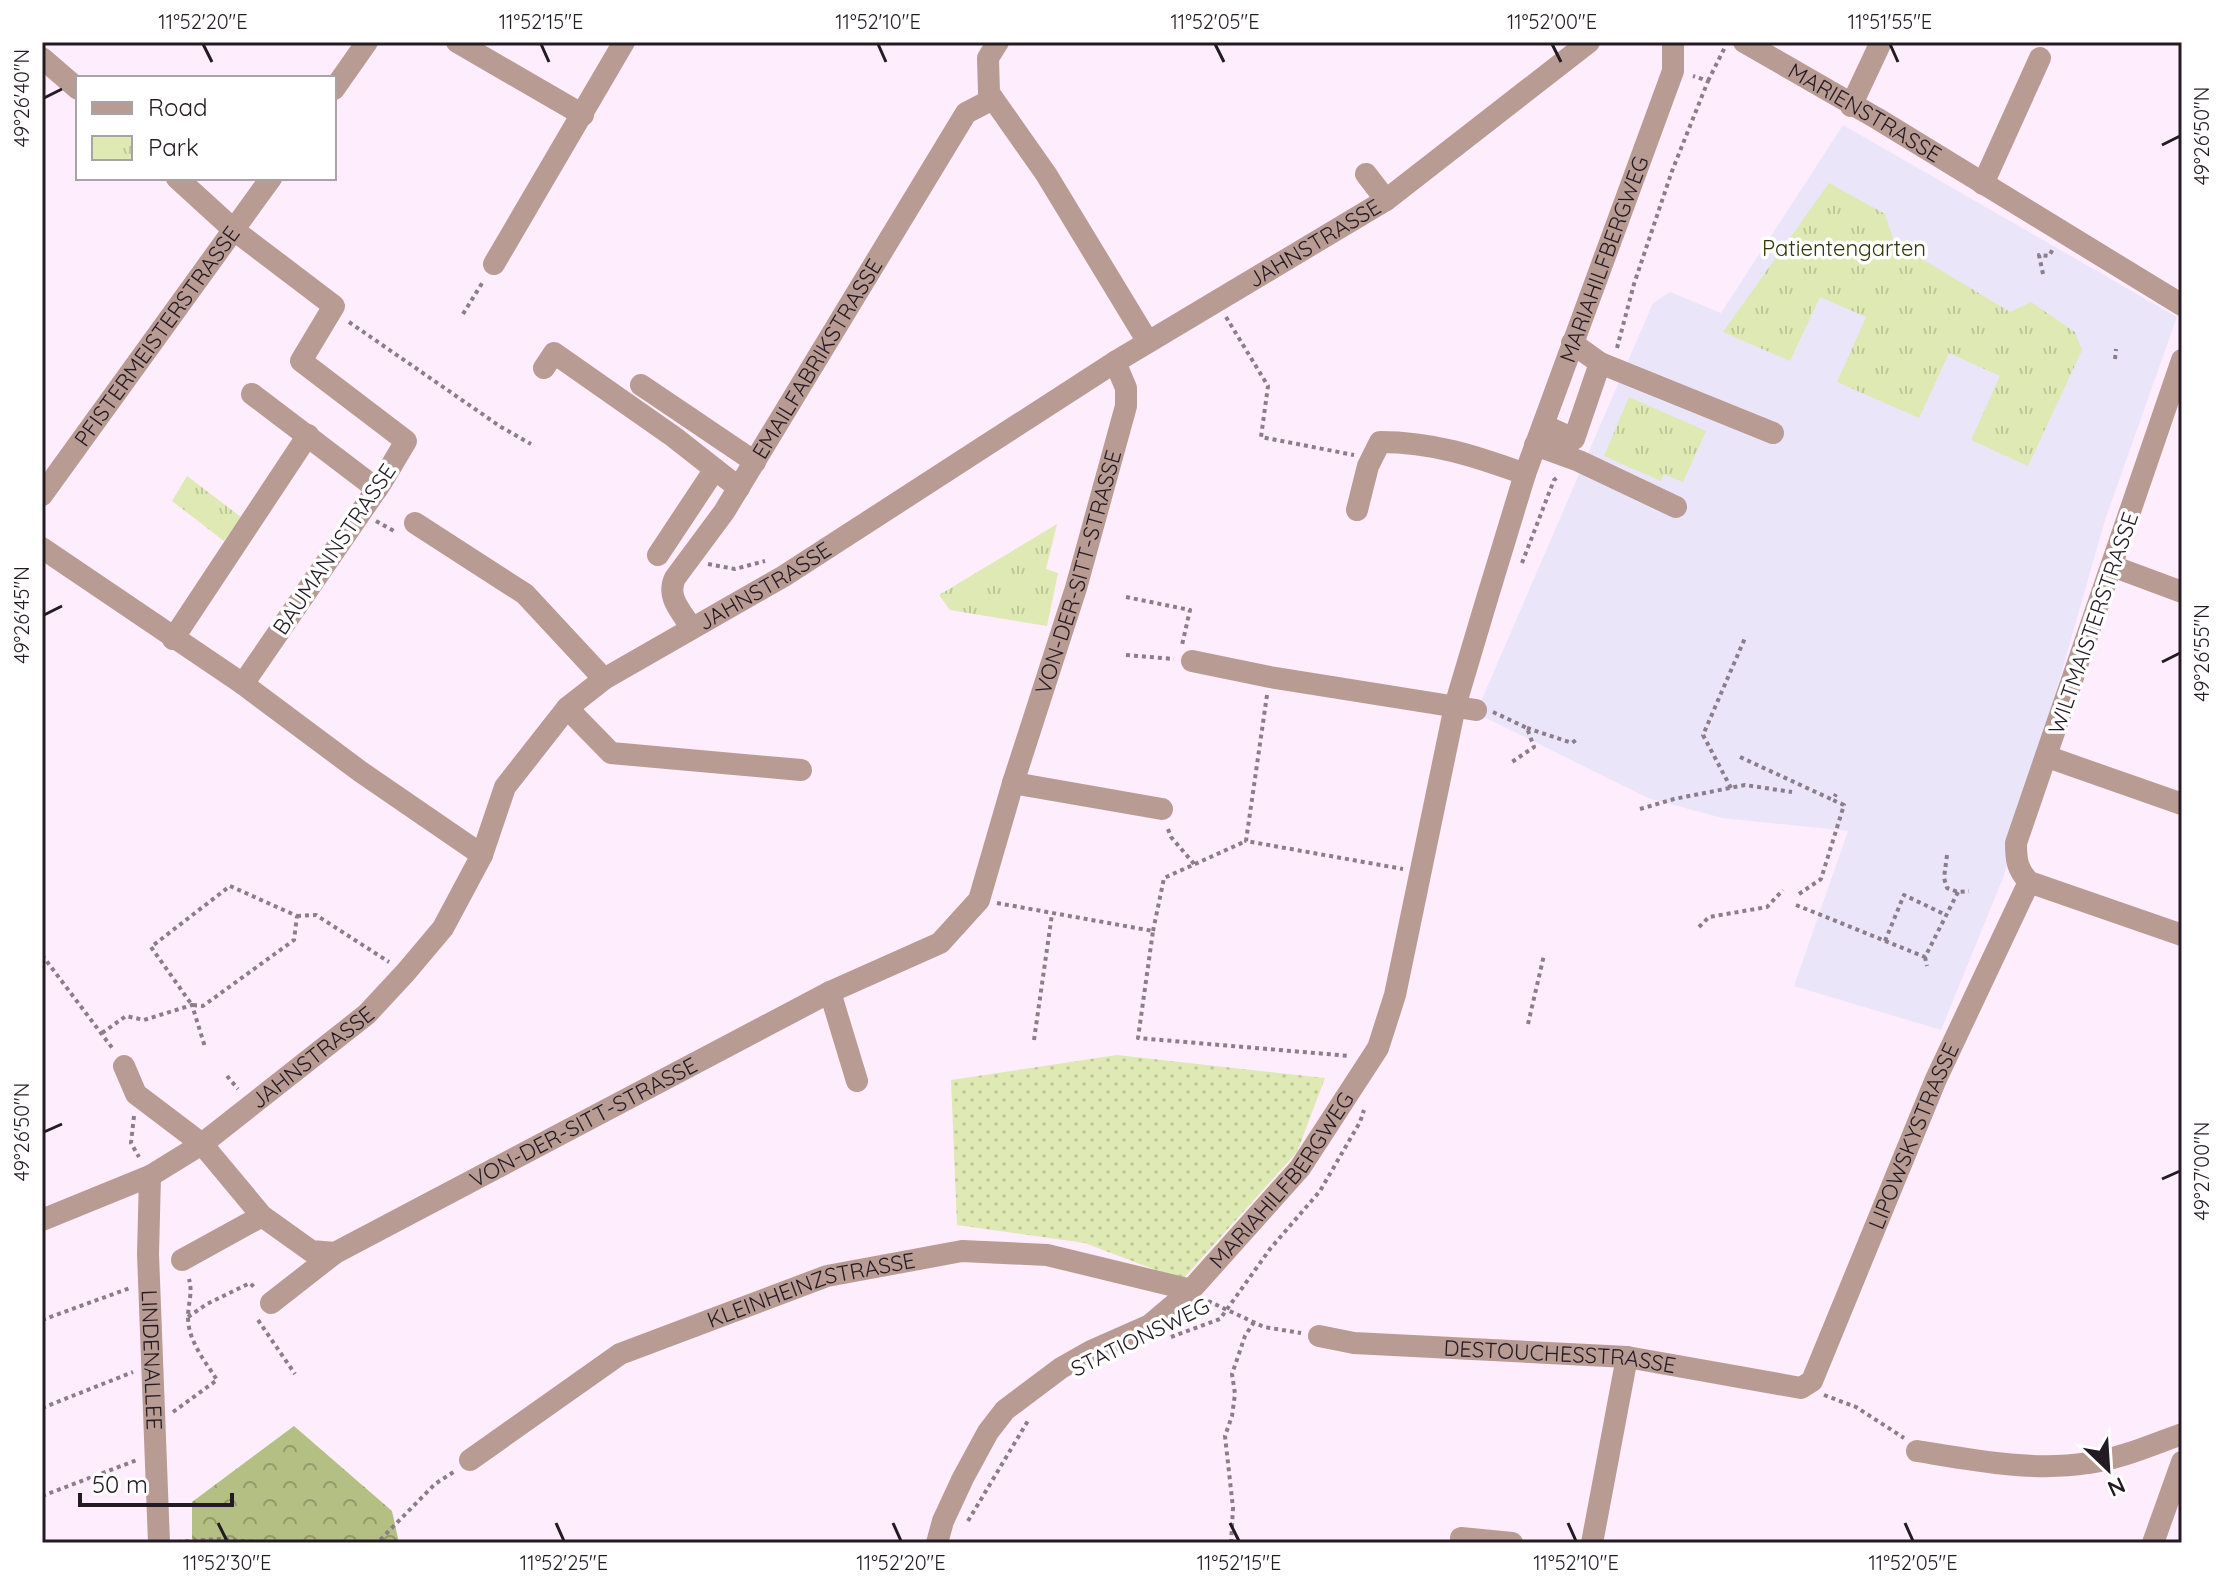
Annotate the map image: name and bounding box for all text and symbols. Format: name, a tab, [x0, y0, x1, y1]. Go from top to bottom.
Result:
text: 11°52'20"E	[158, 9, 248, 34]
text: 11°52'15"E	[499, 9, 583, 34]
text: 11°52'10"E	[835, 9, 921, 34]
text: 11°52'05"E	[1170, 9, 1260, 34]
text: 11°52'00"E	[1507, 9, 1597, 34]
text: 11°51'55"E	[1848, 9, 1932, 34]
text: 49°26'40"N	[9, 49, 34, 147]
street label: MARIENSTRASSE	[1783, 56, 1947, 169]
legend	[76, 76, 336, 180]
text: 49°26'50"N	[2189, 87, 2214, 185]
text: Road	[148, 92, 208, 122]
text: Park	[148, 132, 199, 162]
street label: MARIAHILFBERGWEG	[1553, 152, 1655, 366]
street label: JAHNSTRASSE	[1242, 192, 1386, 294]
street label: PFISTERMEISTERSTRASSE	[68, 220, 246, 452]
park label: Patientengarten	[1762, 234, 1926, 262]
street label: EMAILFABRIKSTRASSE	[746, 253, 888, 464]
street label: VON-DER-SITT-STRASSE	[1029, 447, 1127, 698]
street label: BAUMANNSTRASSE	[266, 458, 402, 640]
street label: WILTMAISTERSTRASSE	[2042, 508, 2144, 738]
street label: JAHNSTRASSE	[693, 535, 836, 636]
text: 49°26'45"N	[9, 566, 34, 664]
text: 49°26'55"N	[2189, 604, 2214, 702]
street label: JAHNSTRASSE	[245, 1000, 380, 1115]
street label: LIPOWSKYSTRASSE	[1862, 1038, 1965, 1233]
street label: VON-DER-SITT-STRASSE	[465, 1051, 702, 1193]
text: 49°26'50"N	[9, 1083, 34, 1181]
street label: MARIAHILFBERGWEG	[1203, 1086, 1360, 1274]
text: 49°27'00"N	[2189, 1122, 2214, 1220]
street label: KLEINHEINZSTRASSE	[703, 1246, 917, 1334]
street label: LINDENALLEE	[135, 1289, 169, 1431]
street label: STATIONSWEG	[1066, 1291, 1214, 1383]
street label: DESTOUCHESSTRASSE	[1443, 1334, 1678, 1379]
north arrow	[2068, 1429, 2148, 1509]
scale bar	[80, 1457, 232, 1507]
text: 50 m	[92, 1469, 148, 1499]
text: N	[2103, 1471, 2130, 1503]
text: 11°52'30"E	[183, 1550, 271, 1575]
text: 11°52'25"E	[520, 1550, 608, 1575]
text: 11°52'20"E	[856, 1550, 946, 1575]
text: 11°52'15"E	[1197, 1550, 1281, 1575]
text: 11°52'10"E	[1533, 1550, 1619, 1575]
text: 11°52'05"E	[1868, 1550, 1958, 1575]

